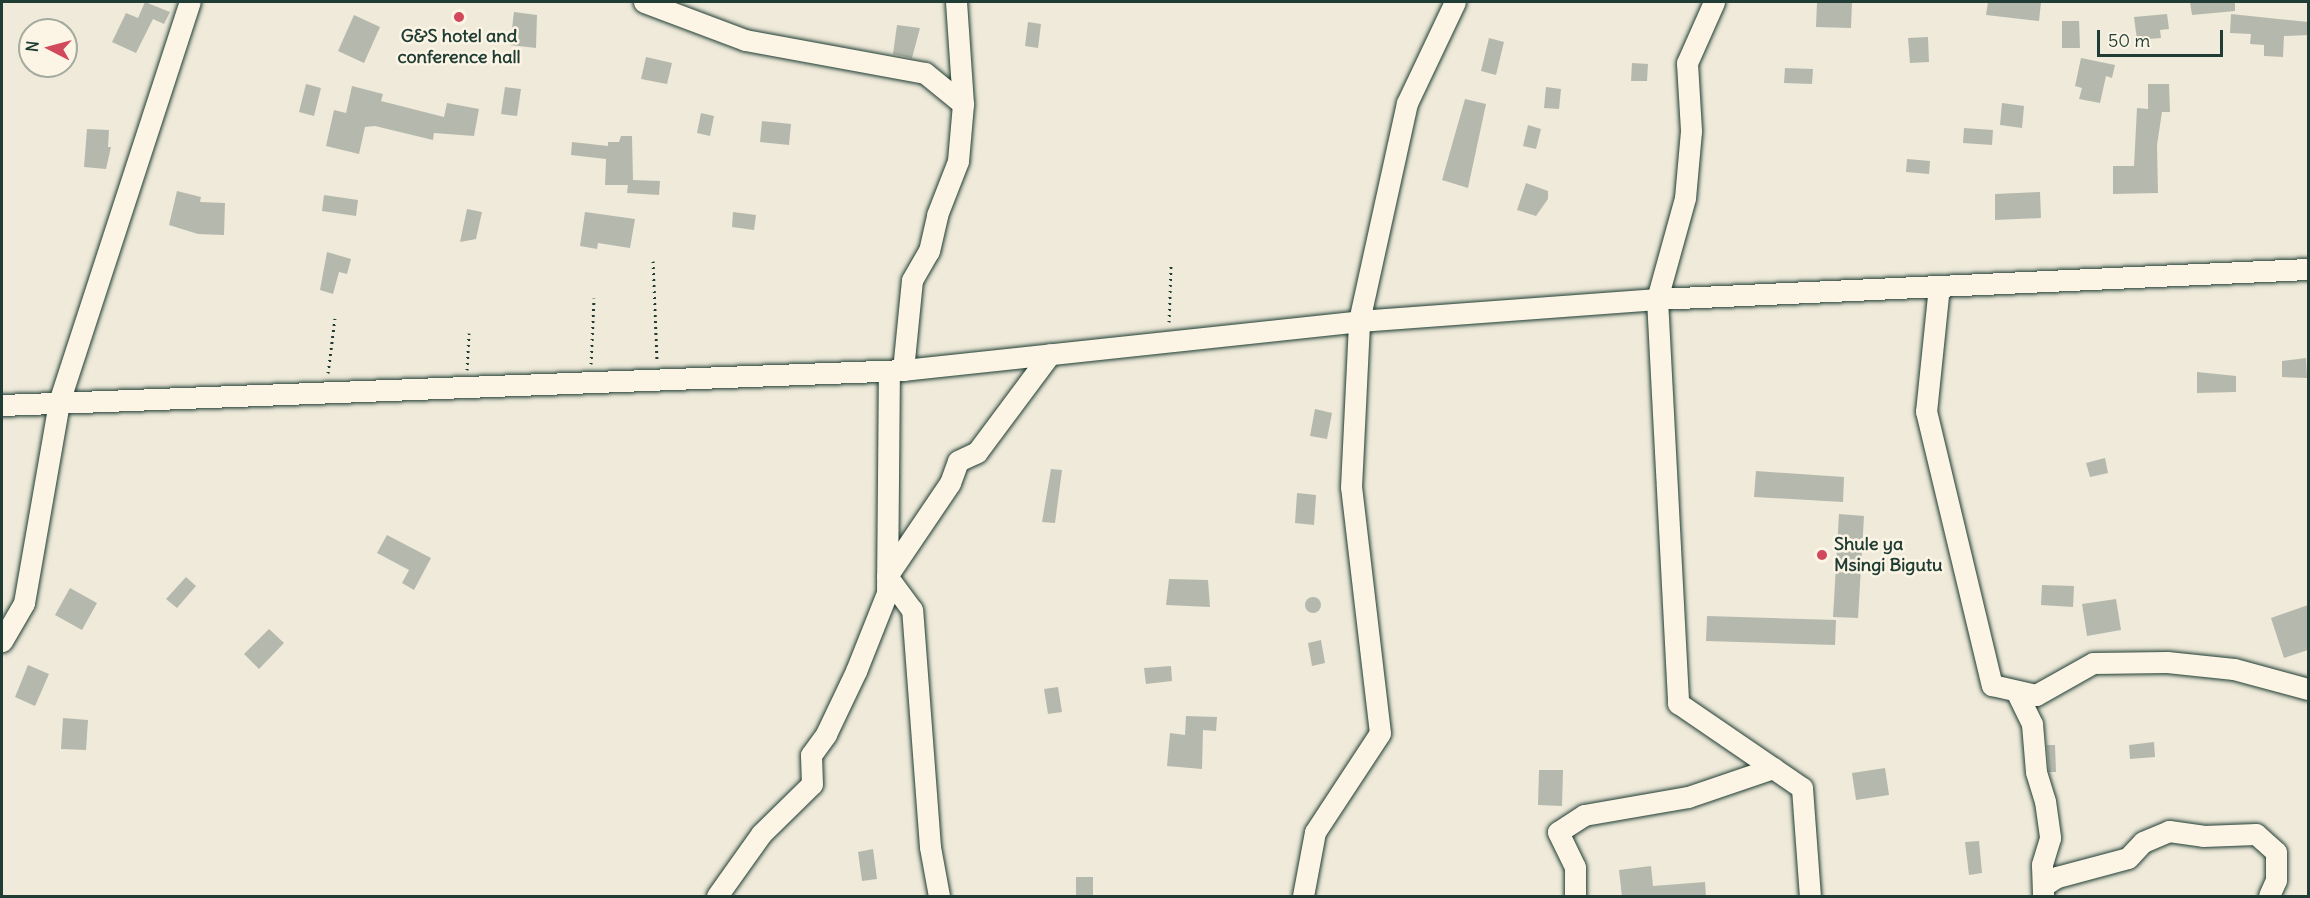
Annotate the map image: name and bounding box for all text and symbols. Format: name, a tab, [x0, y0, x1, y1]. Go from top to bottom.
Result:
marker: G&S hotel and conference hall	[452, 10, 466, 24]
north arrow	[18, 18, 78, 78]
scale bar	[2100, 18, 2226, 56]
place label: G&S hotel and conference hall	[397, 26, 521, 68]
text: 50 m	[2108, 29, 2150, 52]
text: N	[22, 40, 43, 53]
place label: Shule ya Msingi Bigutu	[1834, 534, 1942, 576]
marker: Shule ya Msingi Bigutu	[1815, 548, 1829, 562]

